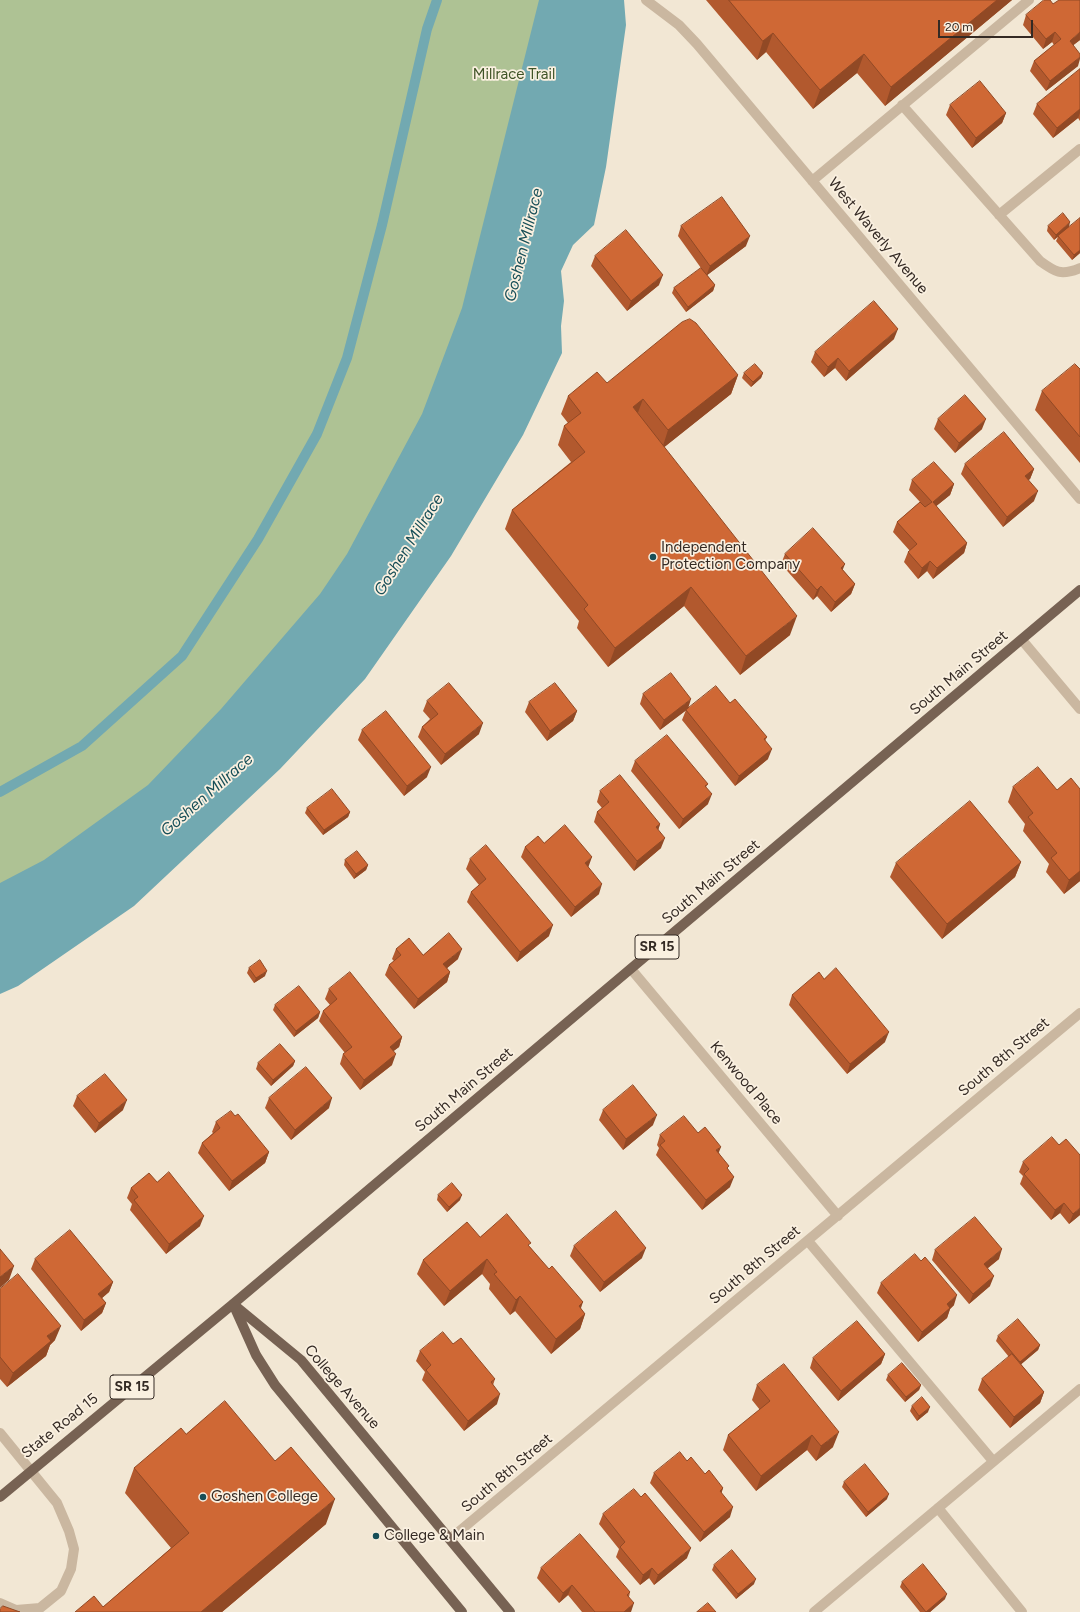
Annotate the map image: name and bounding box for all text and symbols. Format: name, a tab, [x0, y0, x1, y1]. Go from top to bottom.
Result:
scale bar	[940, 12, 1035, 38]
text: 20 m	[945, 20, 973, 34]
park label: Millrace Trail	[473, 66, 555, 84]
street label: West Waverly Avenue	[824, 174, 932, 298]
water label: Goshen Millrace	[501, 186, 547, 304]
water label: Goshen Millrace	[370, 491, 448, 599]
place label: Independent Protection Company	[661, 539, 800, 574]
marker: Independent Protection Company	[648, 552, 658, 562]
street label: South Main Street	[907, 627, 1011, 719]
water label: Goshen Millrace	[157, 750, 257, 840]
street label: South Main Street	[659, 836, 763, 928]
road number: SR 15	[635, 935, 679, 959]
street label: South 8th Street	[955, 1014, 1053, 1100]
street label: Kenwood Place	[706, 1038, 786, 1128]
street label: South Main Street	[412, 1044, 516, 1136]
street label: South 8th Street	[706, 1222, 804, 1308]
street label: College Avenue	[301, 1341, 383, 1433]
road number: SR 15	[110, 1375, 154, 1399]
street label: State Road 15	[18, 1390, 102, 1462]
street label: South 8th Street	[458, 1430, 556, 1516]
place label: Goshen College	[211, 1488, 318, 1506]
marker: Goshen College	[198, 1492, 208, 1502]
place label: College & Main	[384, 1527, 485, 1545]
marker: College & Main	[371, 1531, 381, 1541]

